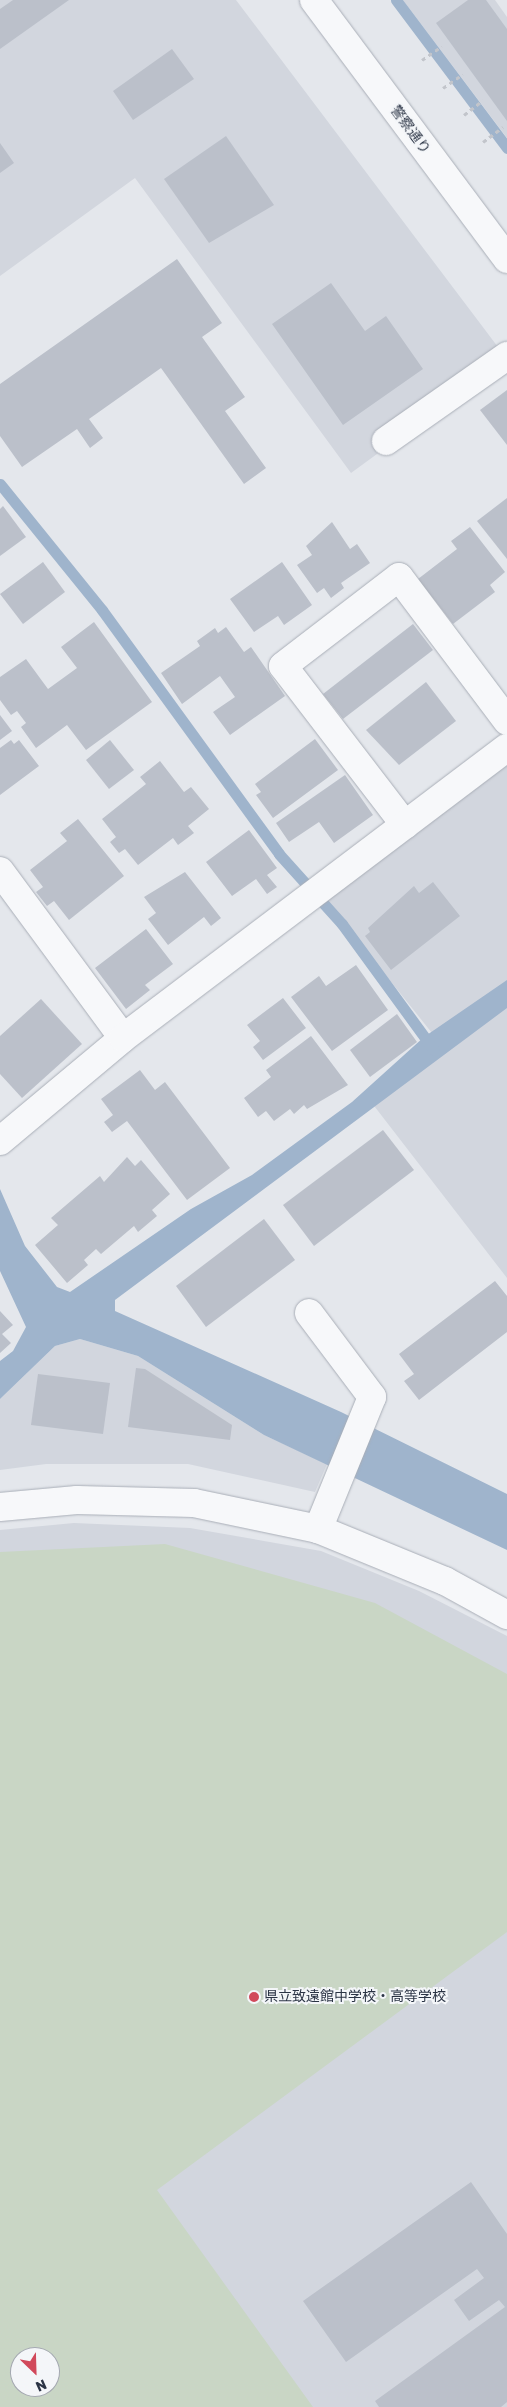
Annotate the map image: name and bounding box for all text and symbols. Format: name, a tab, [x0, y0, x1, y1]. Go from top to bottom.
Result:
street label: 警察通り	[386, 103, 434, 157]
place label: 県立致遠館中学校・高等学校	[264, 1989, 446, 2005]
marker: 県立致遠館中学校・高等学校	[248, 1991, 260, 2003]
north arrow	[10, 2347, 60, 2397]
text: N	[33, 2375, 49, 2395]

